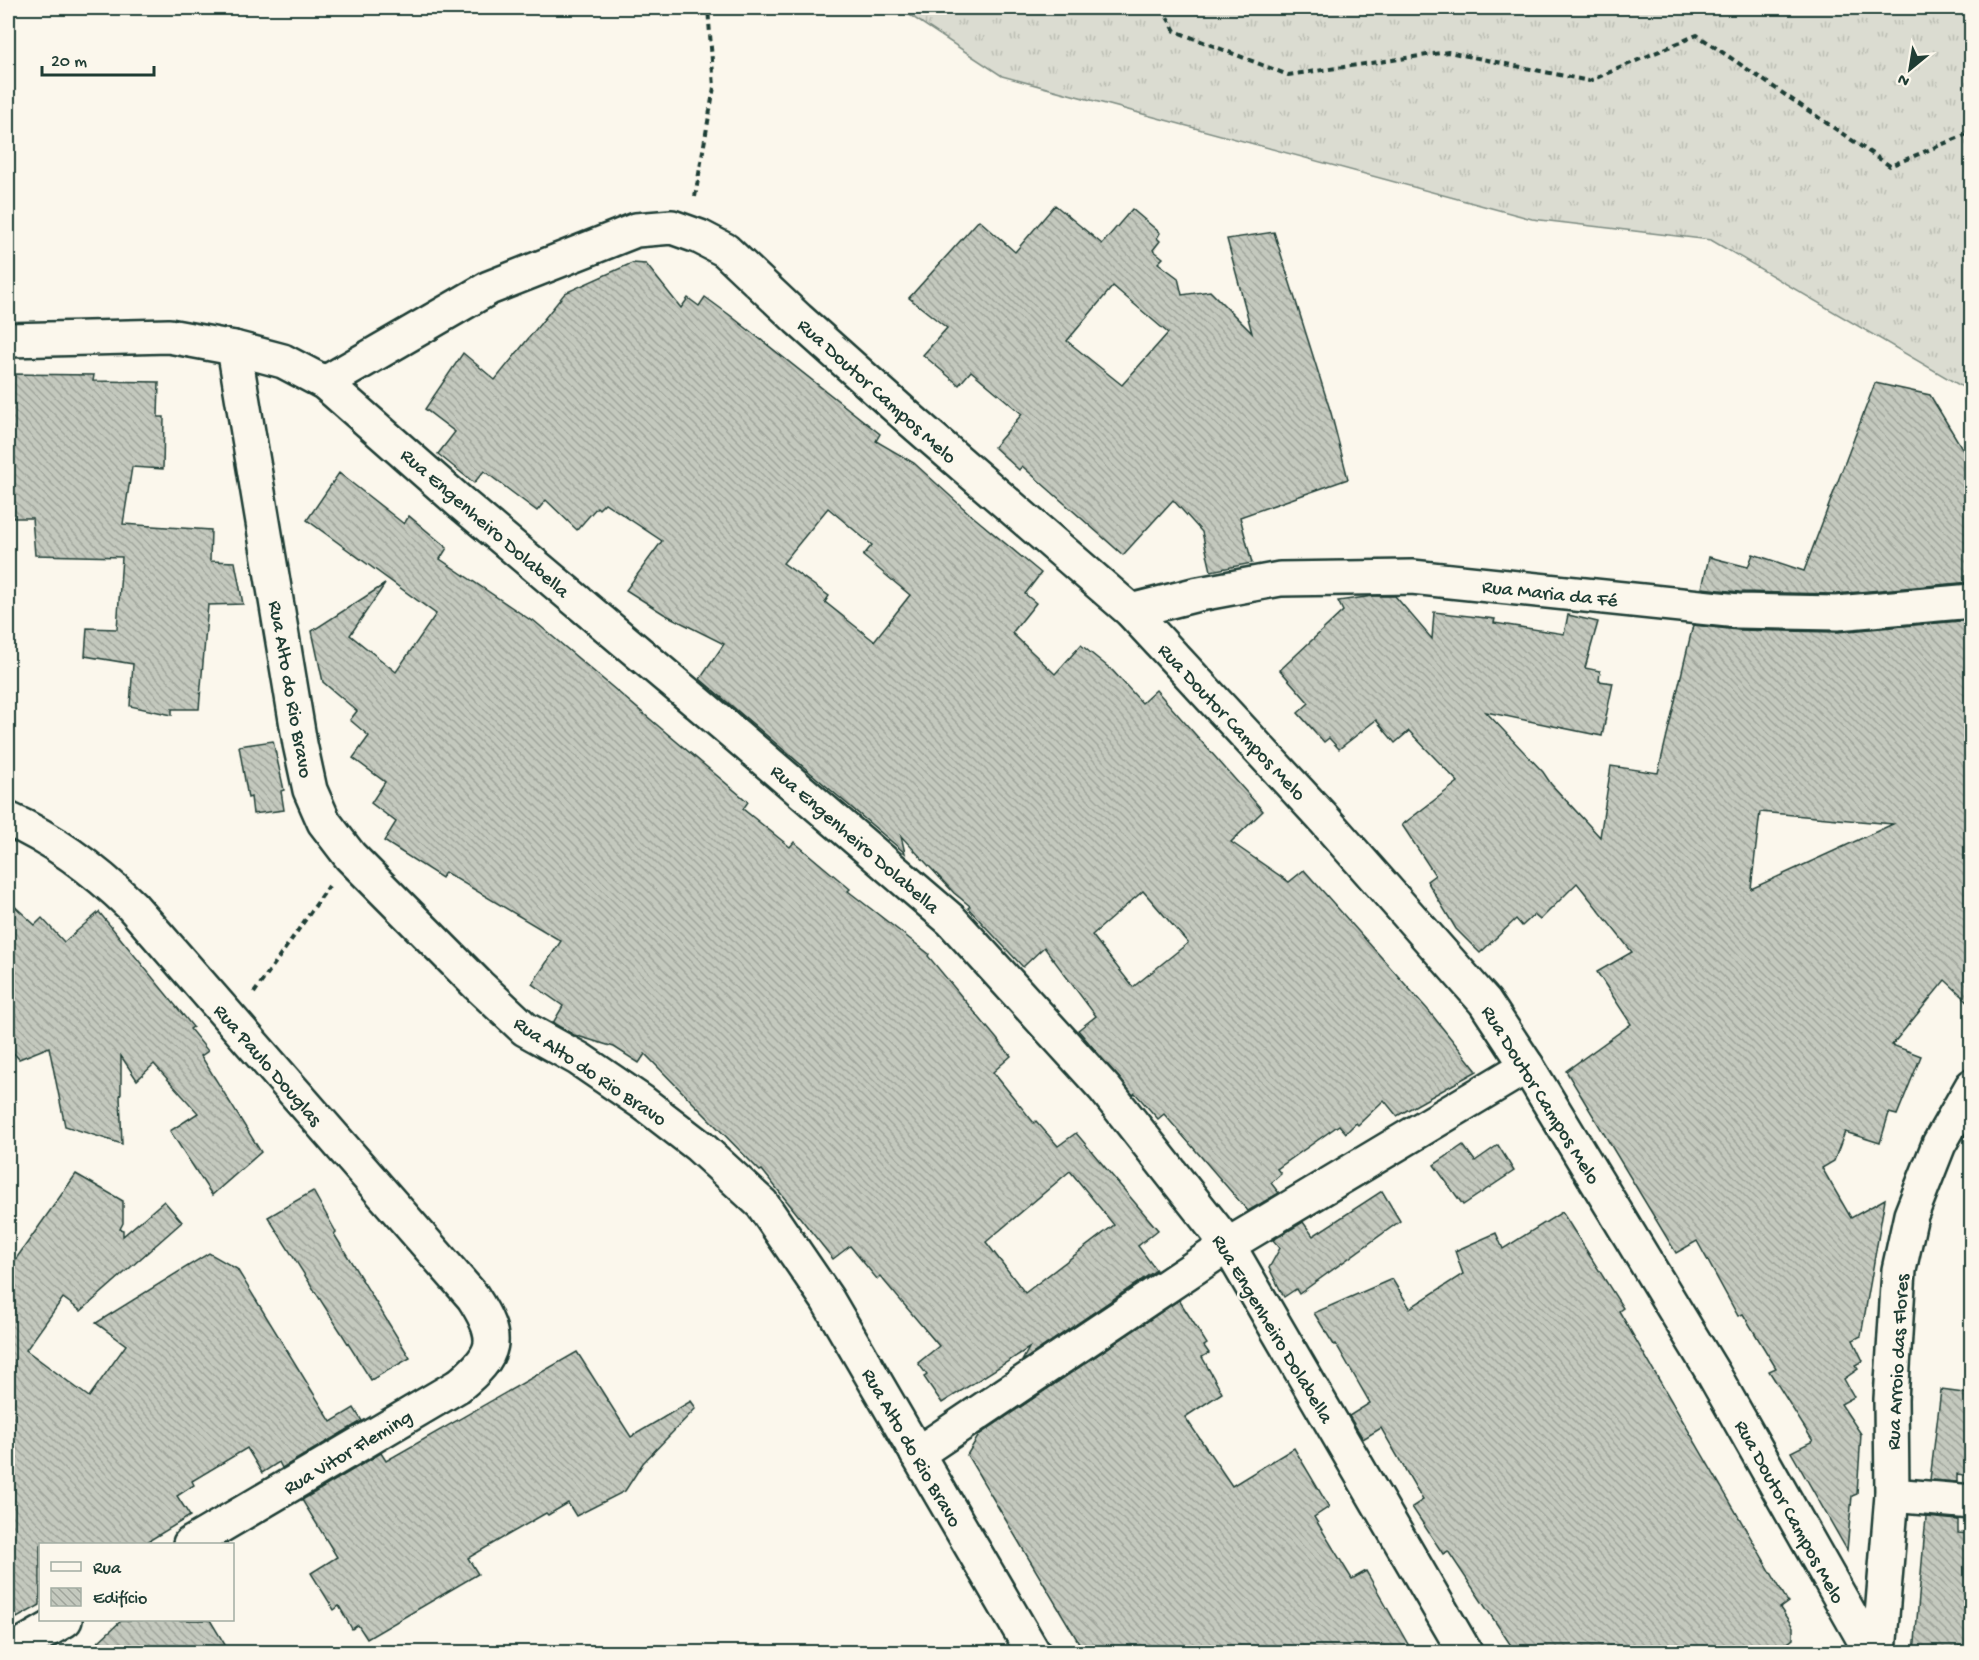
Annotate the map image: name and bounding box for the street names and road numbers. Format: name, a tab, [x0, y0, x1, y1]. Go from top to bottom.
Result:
street label: Rua Doutor Campos Melo	[791, 315, 960, 470]
street label: Rua Engenheiro Dolabella	[395, 445, 574, 605]
street label: Rua Maria da Fé	[1481, 577, 1619, 614]
street label: Rua Alto do Rio Bravo	[262, 599, 315, 780]
street label: Rua Doutor Campos Melo	[1152, 640, 1309, 807]
street label: Rua Engenheiro Dolabella	[765, 761, 944, 921]
street label: Rua Paulo Douglas	[207, 1001, 326, 1132]
street label: Rua Doutor Campos Melo	[1475, 1002, 1603, 1189]
street label: Rua Alto do Rio Bravo	[508, 1013, 670, 1133]
street label: Rua Engenheiro Dolabella	[1205, 1231, 1337, 1429]
street label: Rua Arroio das Flores	[1883, 1273, 1916, 1451]
street label: Rua Alto do Rio Bravo	[855, 1365, 965, 1532]
street label: Rua Vitor Fleming	[280, 1407, 417, 1501]
street label: Rua Doutor Campos Melo	[1728, 1417, 1848, 1609]

